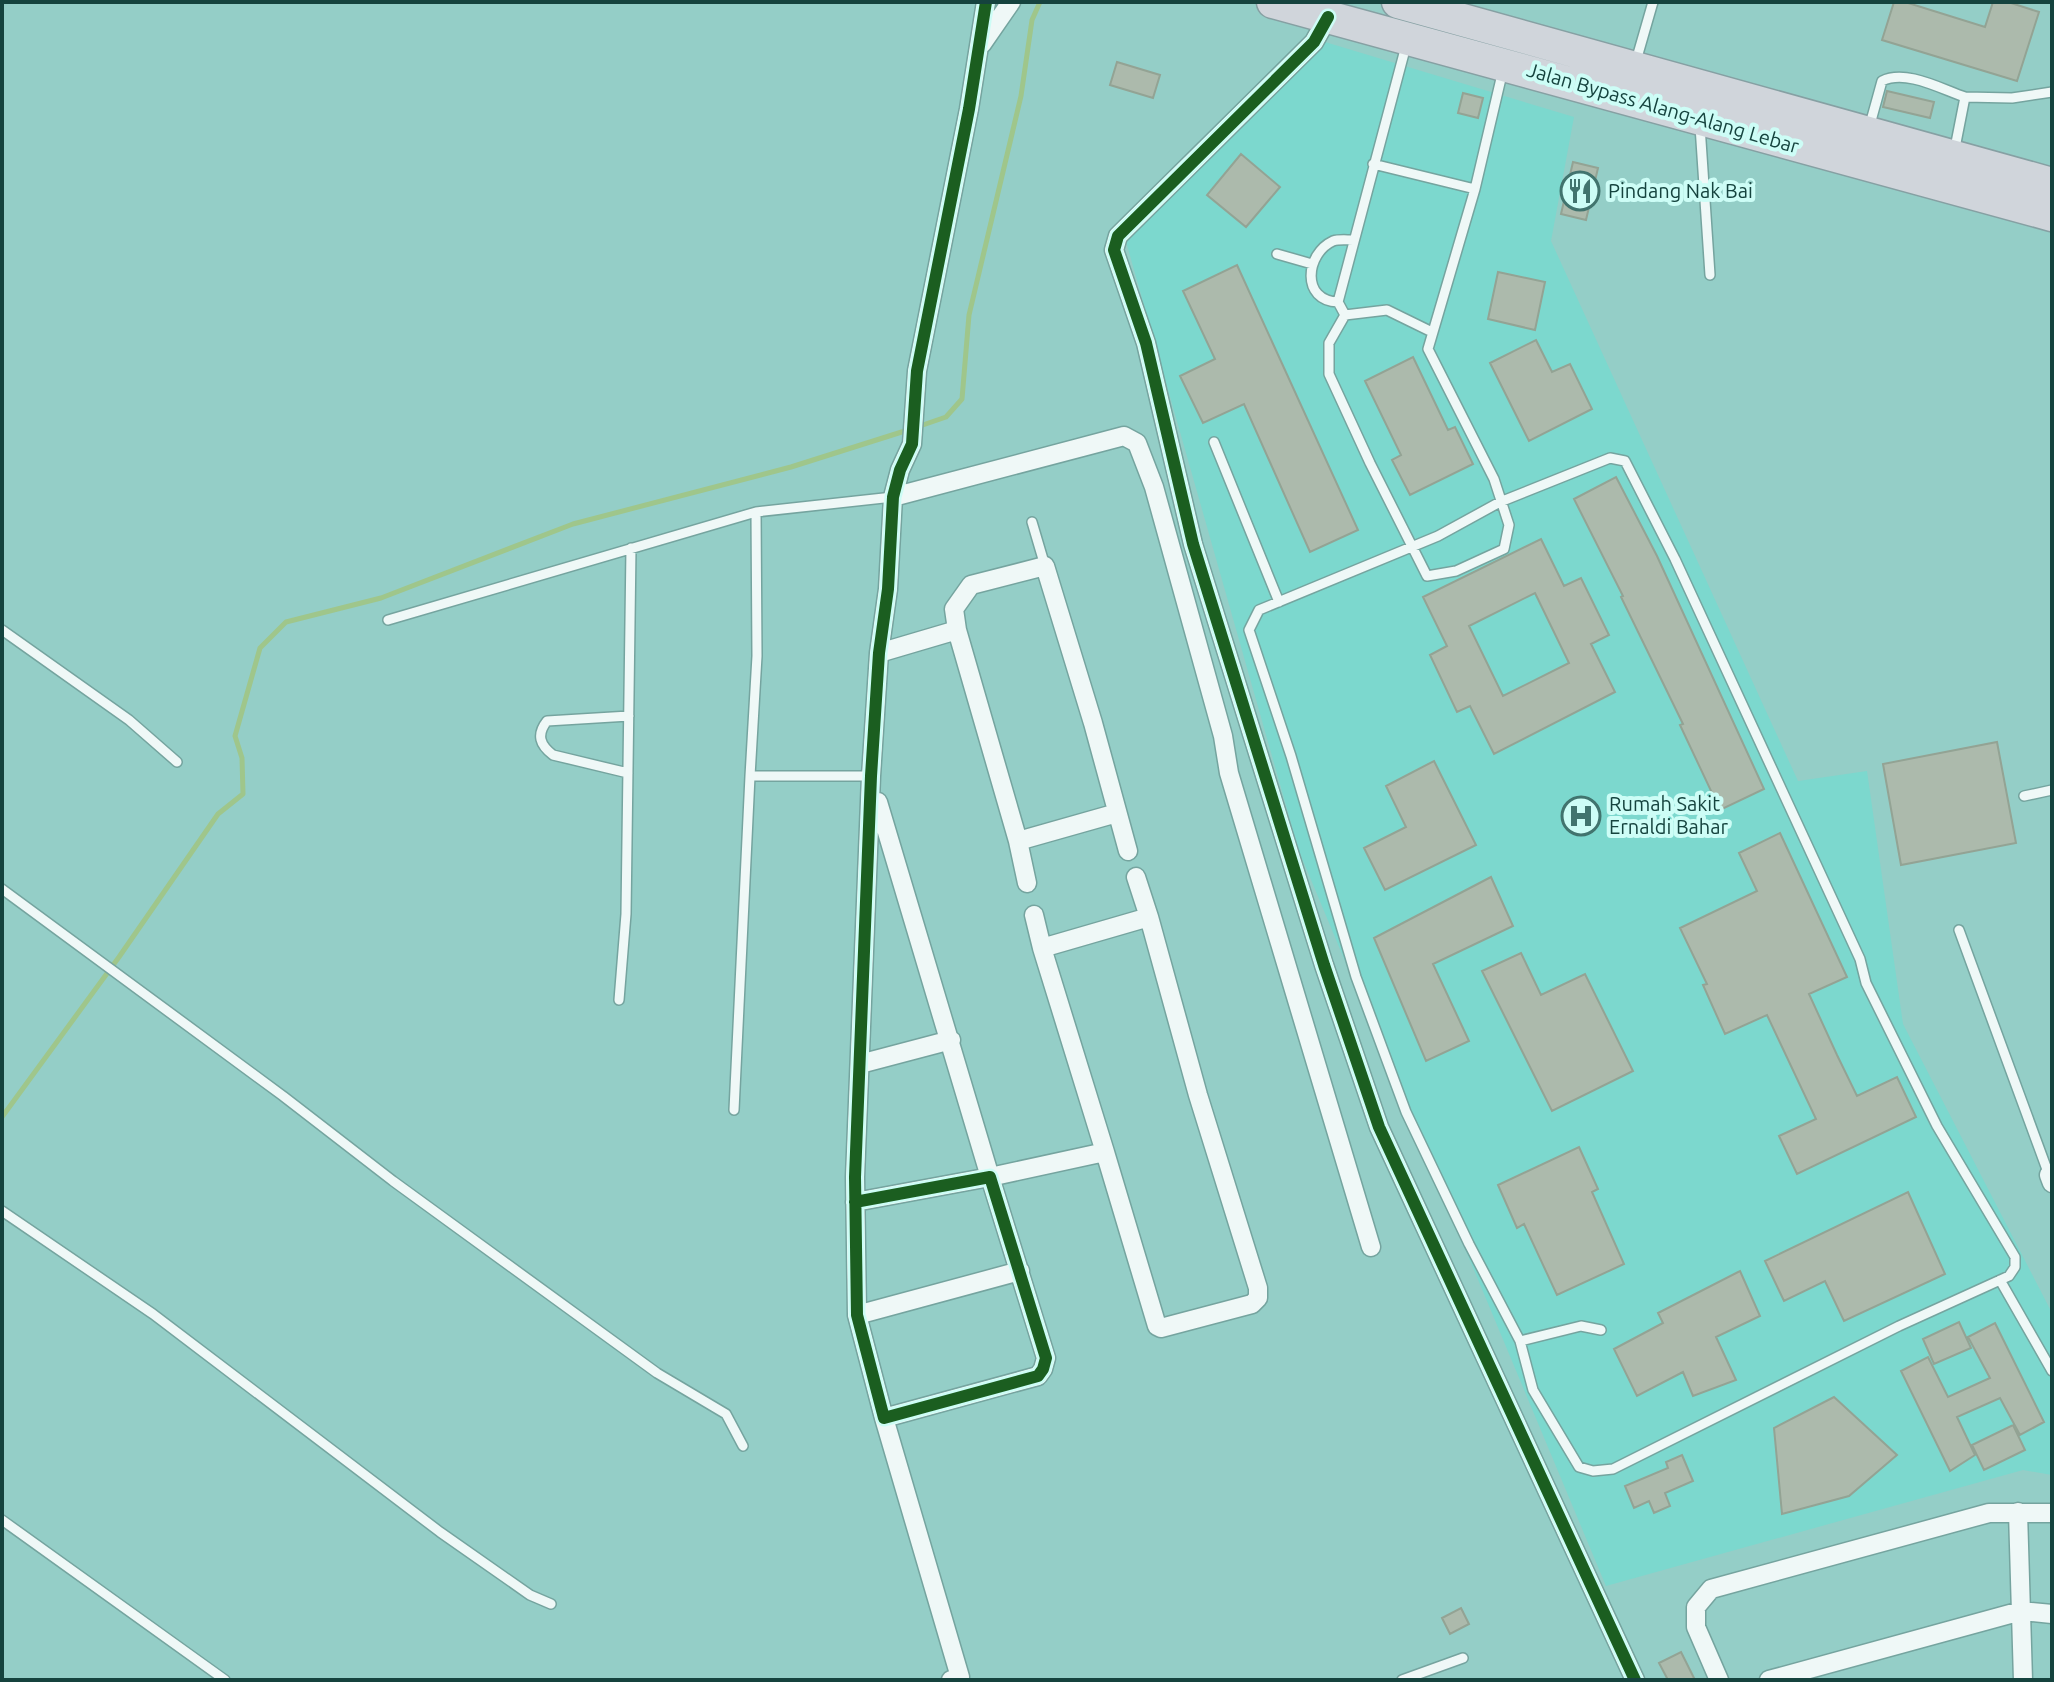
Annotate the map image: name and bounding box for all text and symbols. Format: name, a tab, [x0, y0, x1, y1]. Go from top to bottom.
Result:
street label: Jalan Bypass Alang-Alang Lebar	[1524, 58, 1802, 158]
restaurant icon: Pindang Nak Bai	[1559, 170, 1601, 212]
place label: Pindang Nak Bai	[1608, 179, 1753, 202]
place label: Rumah Sakit Ernaldi Bahar	[1609, 792, 1729, 838]
hospital icon: Rumah Sakit Ernaldi Bahar	[1560, 795, 1602, 837]

